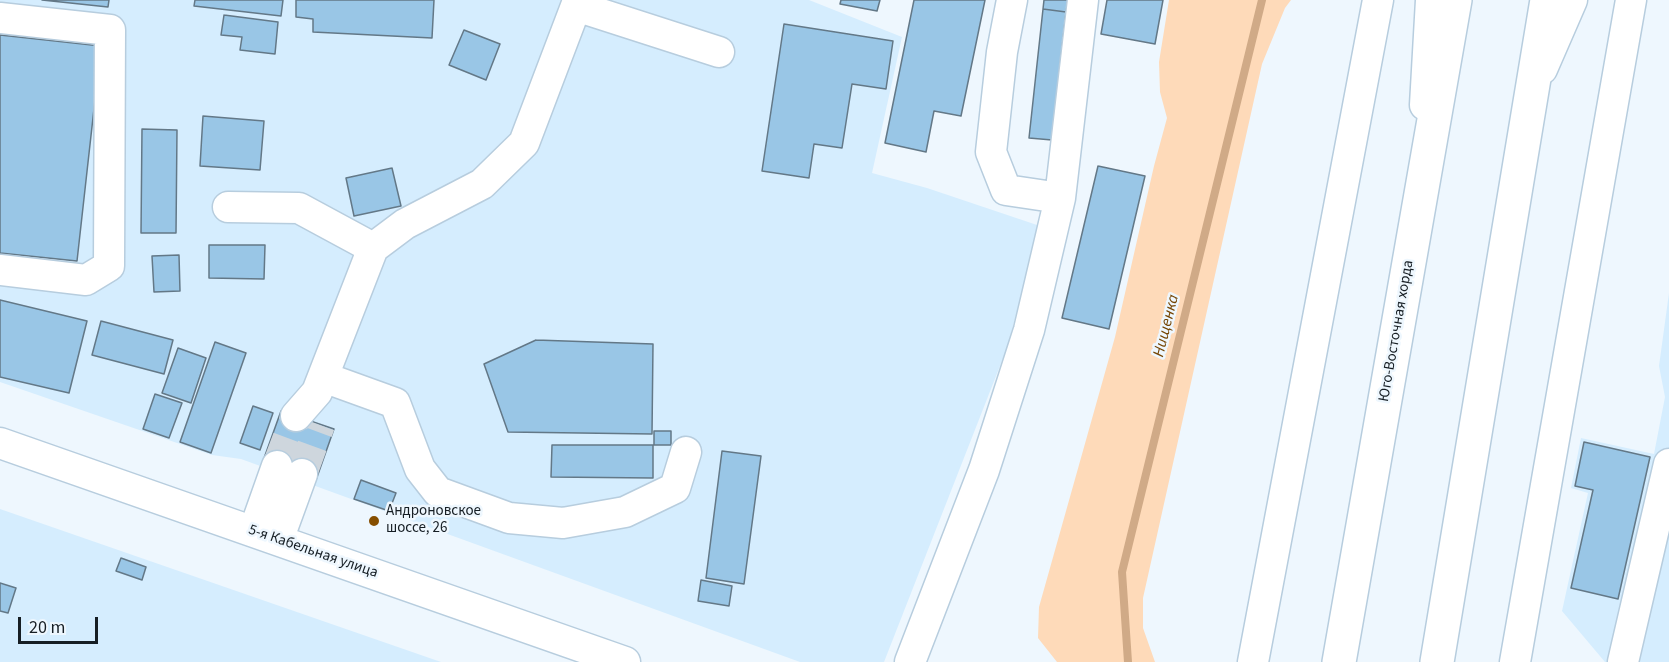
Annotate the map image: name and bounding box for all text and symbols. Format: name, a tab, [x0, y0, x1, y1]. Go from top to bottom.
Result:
street label: Юго-Восточная хорда	[1376, 259, 1418, 403]
water label: Нищенка	[1150, 293, 1184, 359]
place label: Андроновское шоссе, 26	[386, 503, 481, 538]
marker: Андроновское шоссе, 26	[367, 514, 381, 528]
street label: 5-я Кабельная улица	[246, 521, 380, 583]
scale bar	[21, 605, 100, 643]
text: 20 m	[29, 615, 65, 640]

